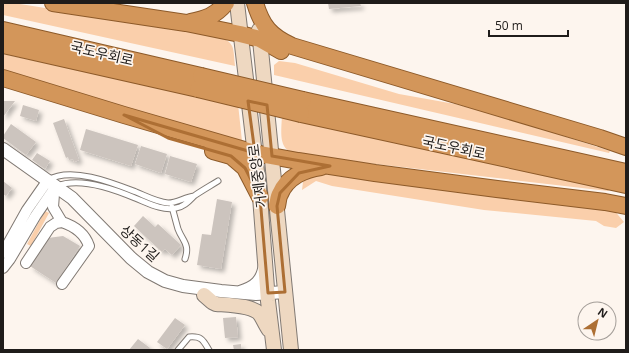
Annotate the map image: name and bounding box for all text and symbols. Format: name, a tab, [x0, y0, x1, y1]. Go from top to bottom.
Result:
scale bar	[489, 12, 568, 38]
text: 50 m	[495, 17, 523, 34]
street label: 국도우회로	[68, 36, 136, 70]
street label: 국도우회로	[421, 131, 488, 163]
street label: 거제중앙로	[244, 143, 270, 209]
street label: 상동1길	[116, 220, 164, 266]
north arrow	[577, 301, 617, 341]
text: N	[595, 304, 611, 321]

